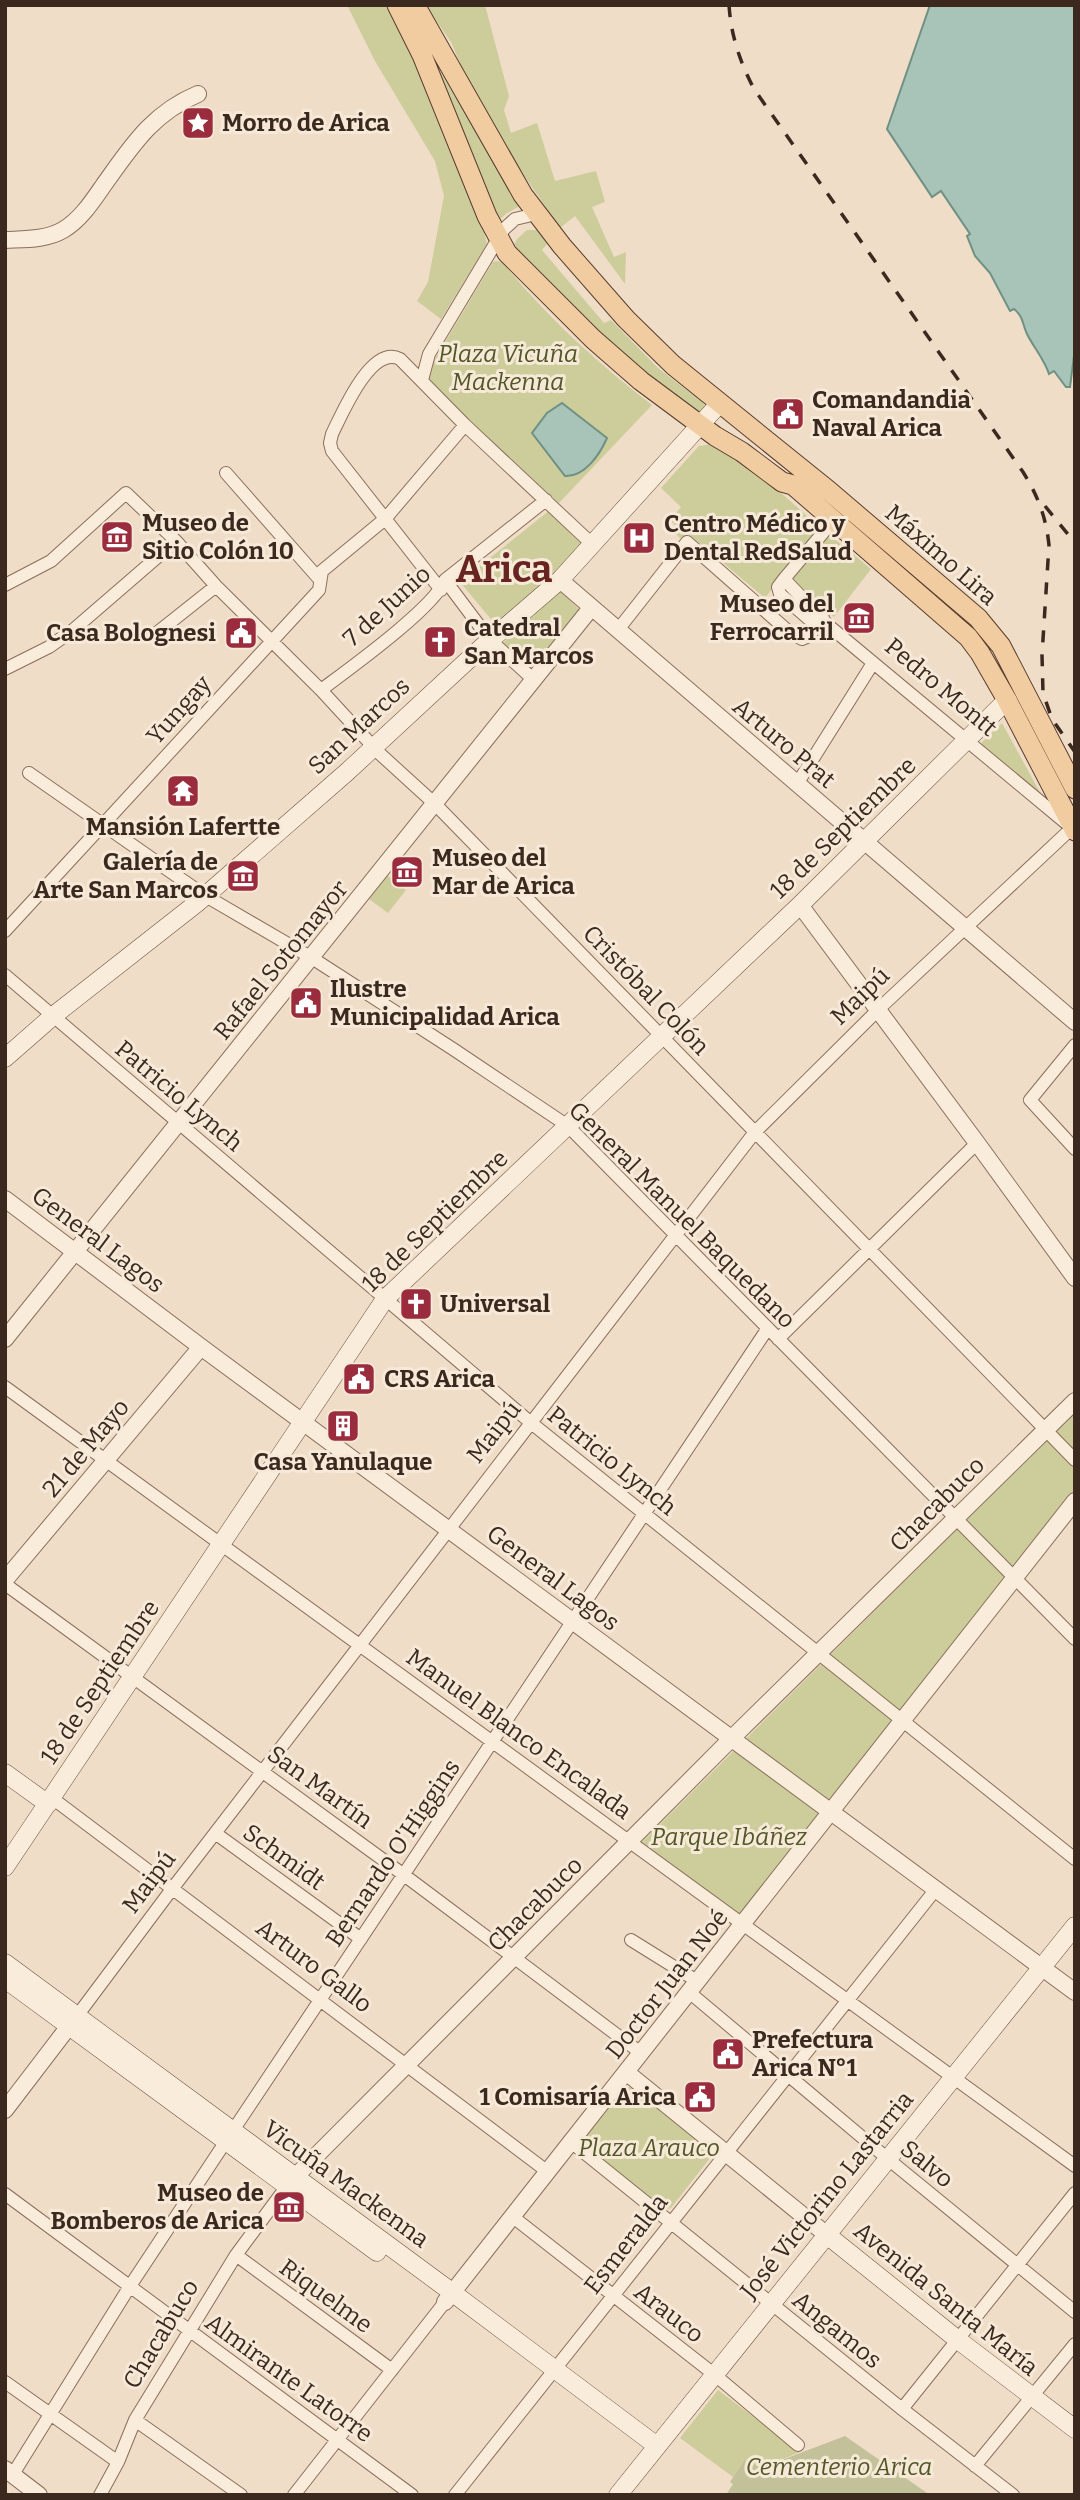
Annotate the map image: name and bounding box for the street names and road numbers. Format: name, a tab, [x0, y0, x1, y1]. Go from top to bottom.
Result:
street label: Máximo Lira	[879, 499, 1003, 611]
street label: 7 de Junio	[338, 560, 436, 652]
street label: Pedro Montt	[879, 632, 1003, 742]
street label: Yungay	[141, 670, 217, 750]
street label: San Marcos	[303, 672, 415, 780]
street label: Arturo Prat	[727, 692, 841, 794]
street label: 18 de Septiembre	[764, 751, 922, 905]
street label: Rafael Sotomayor	[208, 874, 354, 1045]
street label: Cristóbal Colón	[577, 919, 715, 1061]
street label: Maipú	[825, 961, 895, 1031]
street label: Patricio Lynch	[110, 1035, 248, 1157]
street label: General Manuel Baquedano	[563, 1096, 801, 1334]
street label: 18 de Septiembre	[356, 1144, 514, 1298]
street label: General Lagos	[26, 1181, 170, 1299]
street label: 21 de Mayo	[37, 1393, 135, 1503]
street label: Maipú	[461, 1396, 527, 1468]
street label: Patricio Lynch	[542, 1401, 682, 1521]
street label: Chacabuco	[884, 1451, 990, 1557]
street label: General Lagos	[481, 1519, 625, 1637]
street label: 18 de Septiembre	[35, 1595, 165, 1769]
street label: Manuel Blanco Encalada	[401, 1643, 637, 1825]
street label: San Martín	[262, 1740, 378, 1834]
street label: Bernardo O'Higgins	[320, 1754, 466, 1952]
street label: Schmidt	[238, 1818, 330, 1896]
street label: Maipú	[117, 1845, 181, 1919]
street label: Chacabuco	[482, 1851, 588, 1957]
street label: Doctor Juan Noé	[600, 1904, 734, 2064]
street label: Arturo Gallo	[251, 1913, 377, 2019]
street label: José Victorino Lastarria	[734, 2086, 919, 2305]
street label: Vicuña Mackenna	[258, 2114, 434, 2254]
street label: Salvo	[895, 2134, 959, 2194]
street label: Esmeralda	[578, 2189, 674, 2299]
street label: Avenida Santa María	[848, 2216, 1044, 2382]
street label: Riquelme	[274, 2253, 378, 2339]
street label: Chacabuco	[118, 2274, 204, 2394]
street label: Arauco	[629, 2277, 709, 2349]
street label: Angamos	[787, 2286, 887, 2374]
street label: Almirante Latorre	[200, 2308, 378, 2448]

